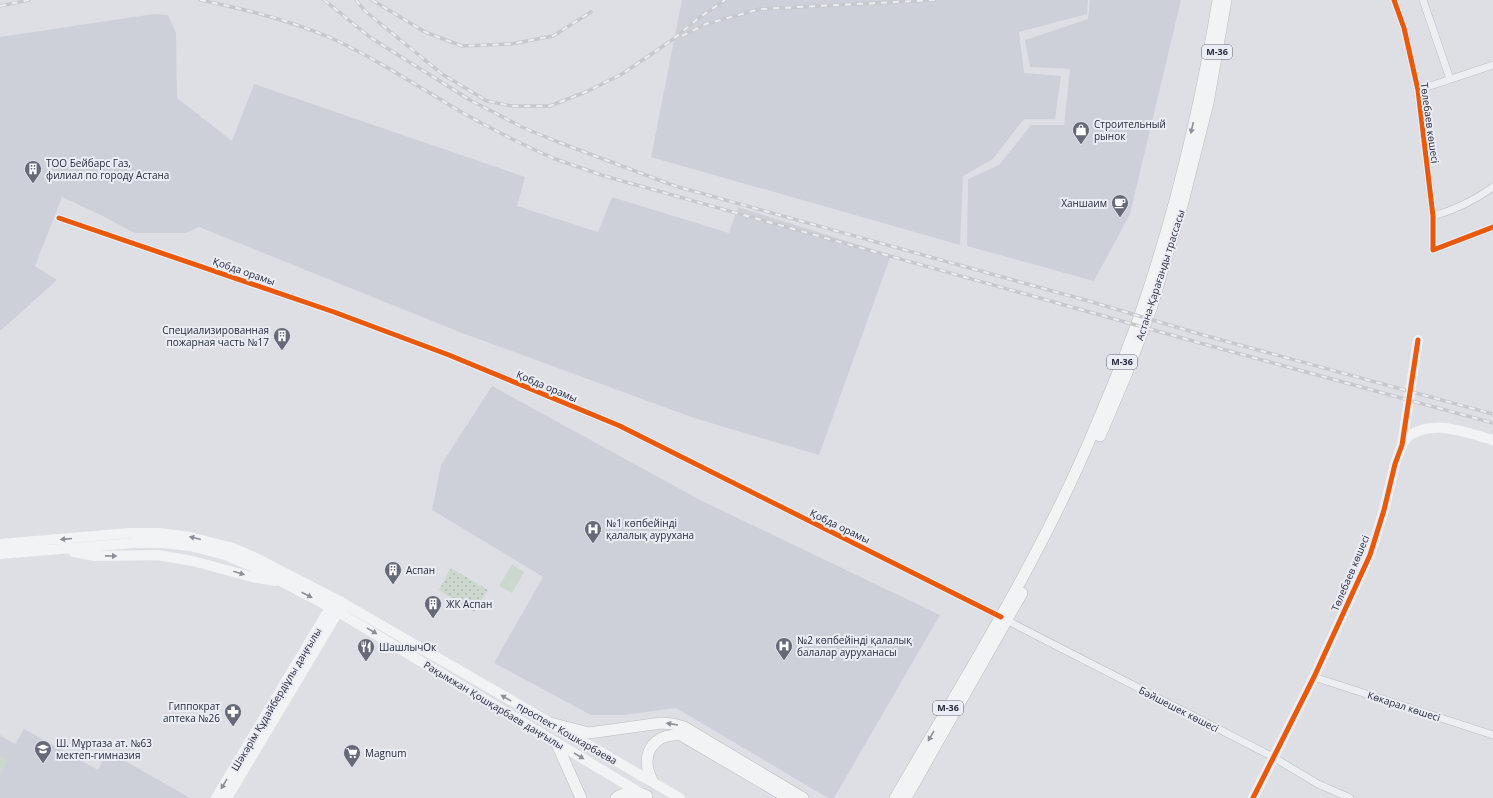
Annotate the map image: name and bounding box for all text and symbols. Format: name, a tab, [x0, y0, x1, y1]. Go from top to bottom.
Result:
road number: M-36	[1202, 45, 1232, 59]
street label: Төлебаев көшесі	[1417, 82, 1443, 164]
place label: Строительный рынок	[1094, 117, 1166, 143]
shop icon: Строительный рынок	[1071, 120, 1091, 145]
one-way arrow	[1189, 122, 1195, 134]
place label: ТОО Бейбарс Газ, филиал по городу Астана	[46, 156, 169, 182]
building icon: ТОО Бейбарс Газ, филиал по городу Астана	[23, 159, 43, 184]
cafe icon: Ханшаим	[1110, 193, 1130, 218]
place label: Ханшаим	[1061, 196, 1107, 210]
street label: Астана-Қарағанды трассасы	[1132, 208, 1188, 342]
street label: Қобда орамы	[211, 254, 277, 288]
place label: Специализированная пожарная часть №17	[162, 323, 269, 349]
building icon: Специализированная пожарная часть №17	[272, 326, 292, 351]
road number: M-36	[1107, 355, 1137, 369]
street label: Қобда орамы	[514, 367, 580, 405]
street label: Қобда орамы	[808, 505, 872, 547]
place label: №1 көпбейінді қалалық аурухана	[606, 516, 694, 542]
hospital icon: №1 көпбейінді қалалық аурухана	[583, 519, 603, 544]
street label: Төлебаев көшесі	[1328, 533, 1372, 613]
one-way arrow	[60, 535, 72, 542]
one-way arrow	[189, 535, 202, 541]
one-way arrow	[105, 553, 118, 559]
building icon: Аспан	[383, 560, 403, 585]
place label: Аспан	[406, 563, 435, 577]
one-way arrow	[233, 570, 245, 576]
one-way arrow	[301, 591, 313, 598]
building icon: ЖК Аспан	[423, 594, 443, 619]
place label: ЖК Аспан	[446, 597, 492, 611]
street label: Шәкәрім Құдайбердіұлы даңғылы	[228, 625, 324, 773]
one-way arrow	[366, 628, 378, 635]
place label: №2 көпбейінді қалалық балалар ауруханасы	[797, 633, 912, 659]
hospital icon: №2 көпбейінді қалалық балалар ауруханасы	[774, 636, 794, 661]
restaurant icon: ШашлычОк	[356, 637, 376, 662]
place label: ШашлычОк	[379, 640, 437, 654]
street label: Рақымжан Қошқарбаев даңғылы	[421, 657, 567, 753]
street label: Бәйшешек көшесі	[1137, 683, 1221, 735]
street label: Көкарал көшесі	[1366, 688, 1442, 724]
one-way arrow	[500, 694, 512, 701]
place label: Гиппократ аптека №26	[163, 699, 220, 725]
street label: проспект Кошкарбаева	[514, 699, 620, 767]
road number: M-36	[933, 701, 963, 715]
pharmacy icon: Гиппократ аптека №26	[223, 702, 243, 727]
one-way arrow	[666, 721, 678, 727]
one-way arrow	[928, 730, 935, 742]
place label: Ш. Мұртаза ат. №63 мектеп-гимназия	[56, 736, 152, 762]
school or university icon: Ш. Мұртаза ат. №63 мектеп-гимназия	[33, 739, 53, 764]
supermarket icon: Magnum	[342, 743, 362, 768]
place label: Magnum	[365, 746, 407, 760]
one-way arrow	[573, 752, 585, 759]
one-way arrow	[221, 778, 228, 790]

